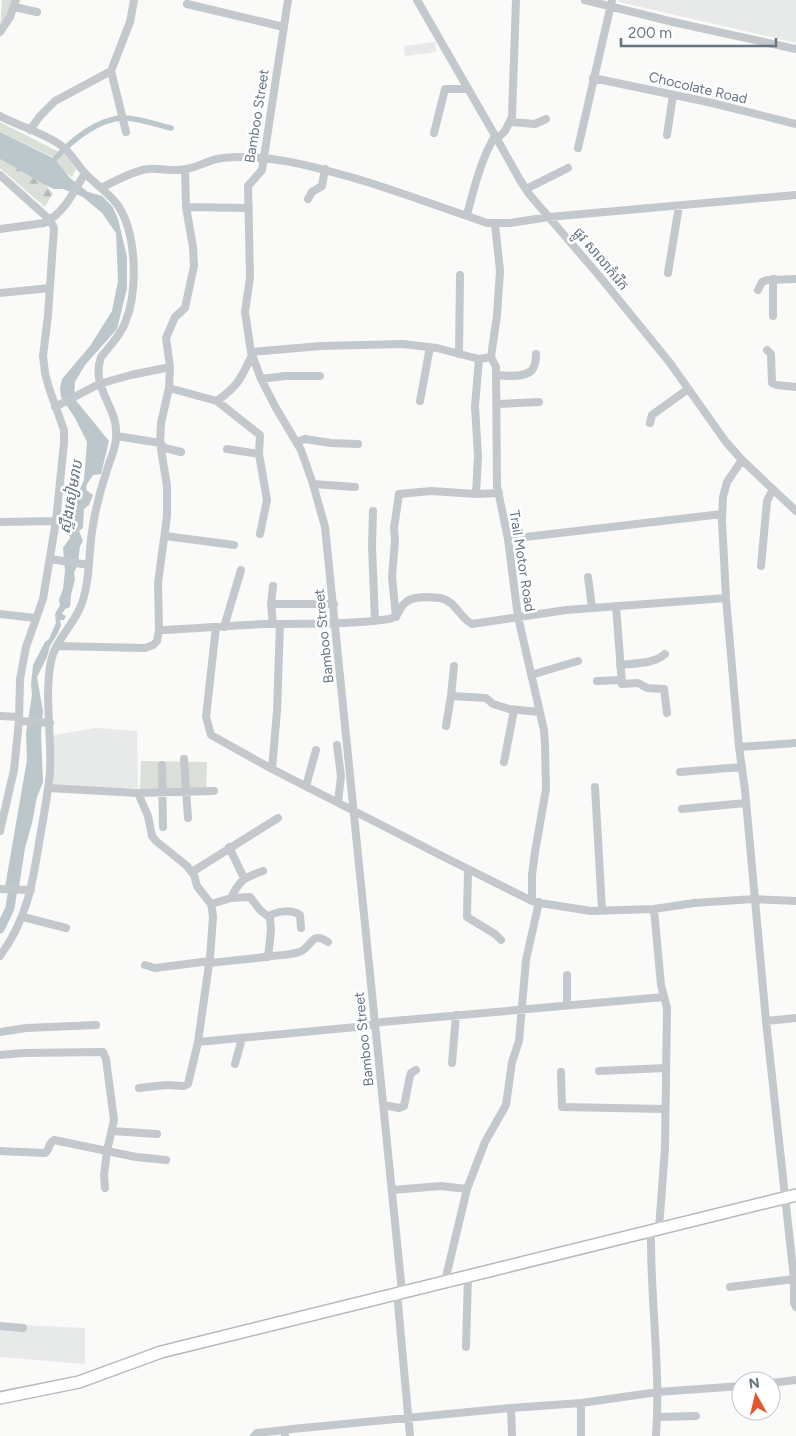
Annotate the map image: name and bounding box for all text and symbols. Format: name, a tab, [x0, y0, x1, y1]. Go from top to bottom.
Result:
scale bar	[621, 15, 776, 47]
text: 200 m	[628, 24, 672, 42]
street label: Bamboo Street	[241, 68, 273, 164]
street label: Chocolate Road	[647, 68, 749, 108]
street label: ផ្លូវ សាលាកំរើក	[567, 224, 632, 296]
water label: ស្ទឹងសៀមរាប	[55, 457, 87, 535]
street label: Trail Motor Road	[506, 509, 538, 613]
street label: Bamboo Street	[311, 588, 337, 684]
street label: Bamboo Street	[351, 991, 377, 1087]
north arrow	[731, 1371, 781, 1421]
text: N	[748, 1374, 761, 1393]

